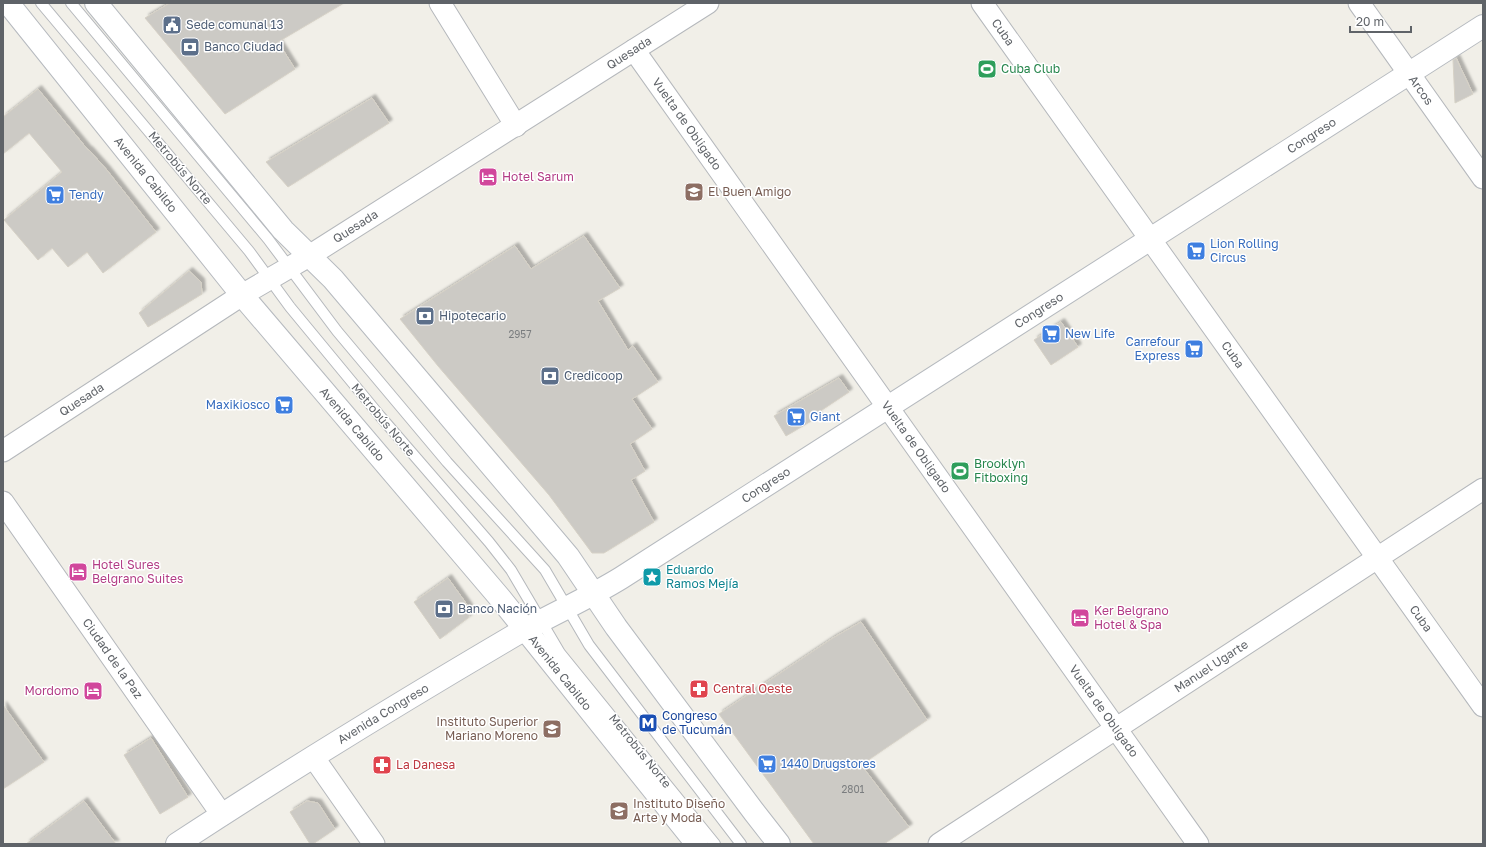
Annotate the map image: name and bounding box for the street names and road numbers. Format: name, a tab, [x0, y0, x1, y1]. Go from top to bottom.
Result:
street label: Cuba	[989, 16, 1018, 48]
street label: Quesada	[604, 33, 654, 72]
street label: Arcos	[1406, 72, 1437, 108]
street label: Vuelta de Obligado	[649, 75, 725, 173]
street label: Congreso	[1284, 114, 1339, 156]
street label: Metrobús Norte	[145, 128, 215, 207]
street label: Avenida Cabildo	[111, 134, 181, 215]
street label: Quesada	[330, 206, 381, 246]
street label: Congreso	[1011, 289, 1066, 331]
street label: Cuba	[1218, 338, 1248, 371]
street label: Quesada	[56, 379, 107, 419]
street label: Metrobús Norte	[348, 380, 418, 459]
street label: Avenida Cabildo	[317, 384, 388, 464]
street label: Vuelta de Obligado	[879, 398, 954, 496]
street label: Congreso	[738, 464, 793, 506]
street label: Cuba	[1406, 602, 1436, 635]
street label: Ciudad de la Paz	[80, 615, 146, 701]
street label: Avenida Cabildo	[526, 632, 595, 713]
street label: Manuel Ugarte	[1171, 636, 1251, 696]
street label: Vuelta de Obligado	[1066, 662, 1142, 760]
street label: Avenida Congreso	[335, 680, 431, 747]
street label: Metrobús Norte	[606, 711, 675, 791]

